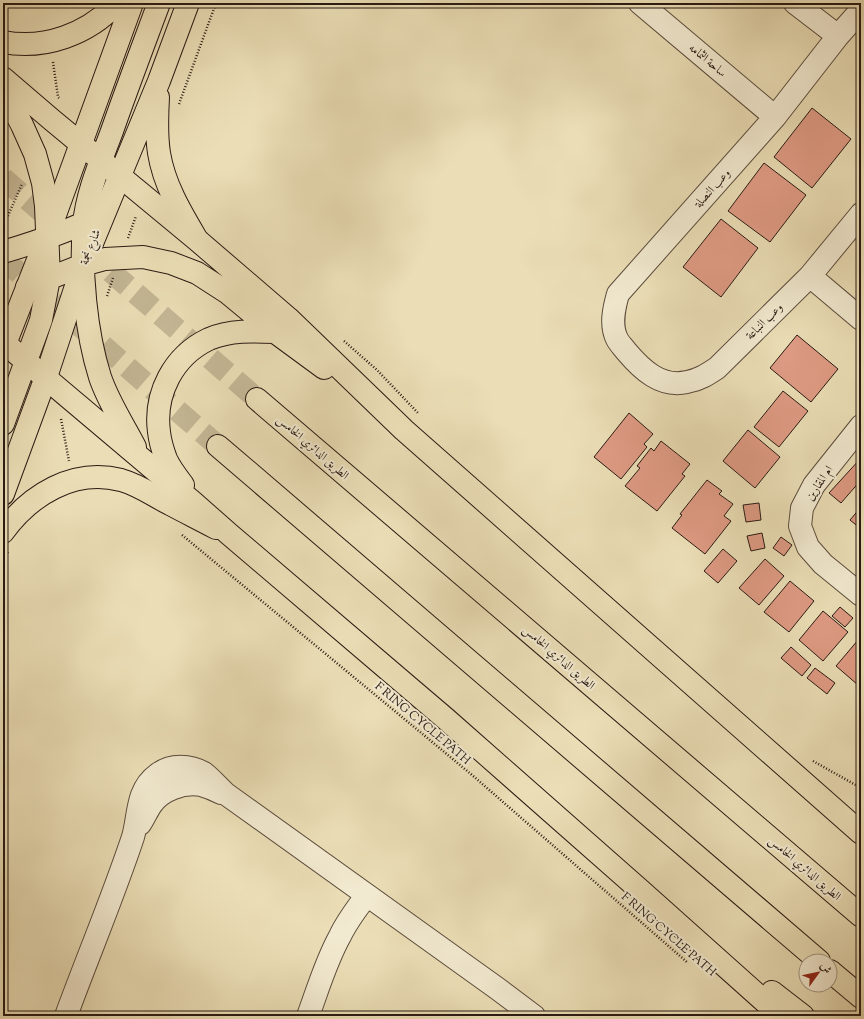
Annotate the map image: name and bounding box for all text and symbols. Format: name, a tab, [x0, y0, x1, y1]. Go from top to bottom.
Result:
street label: ساحة الثمامه	[685, 40, 730, 82]
street label: وعب النصلة	[690, 165, 735, 213]
street label: شارع نجمة	[76, 227, 107, 268]
street label: وعب النباعة	[742, 299, 788, 344]
street label: الطريق الدائري الخامس	[272, 411, 353, 485]
street label: ام المقارين	[801, 462, 839, 505]
street label: الطريق الدائري الخامس	[518, 621, 599, 695]
street label: F RING CYCLE PATH	[370, 678, 475, 770]
street label: الطريق الدائري الخامس	[764, 832, 845, 906]
street label: F RING CYCLE PATH	[617, 888, 720, 981]
north arrow	[798, 953, 838, 993]
text: ش	[816, 959, 835, 977]

